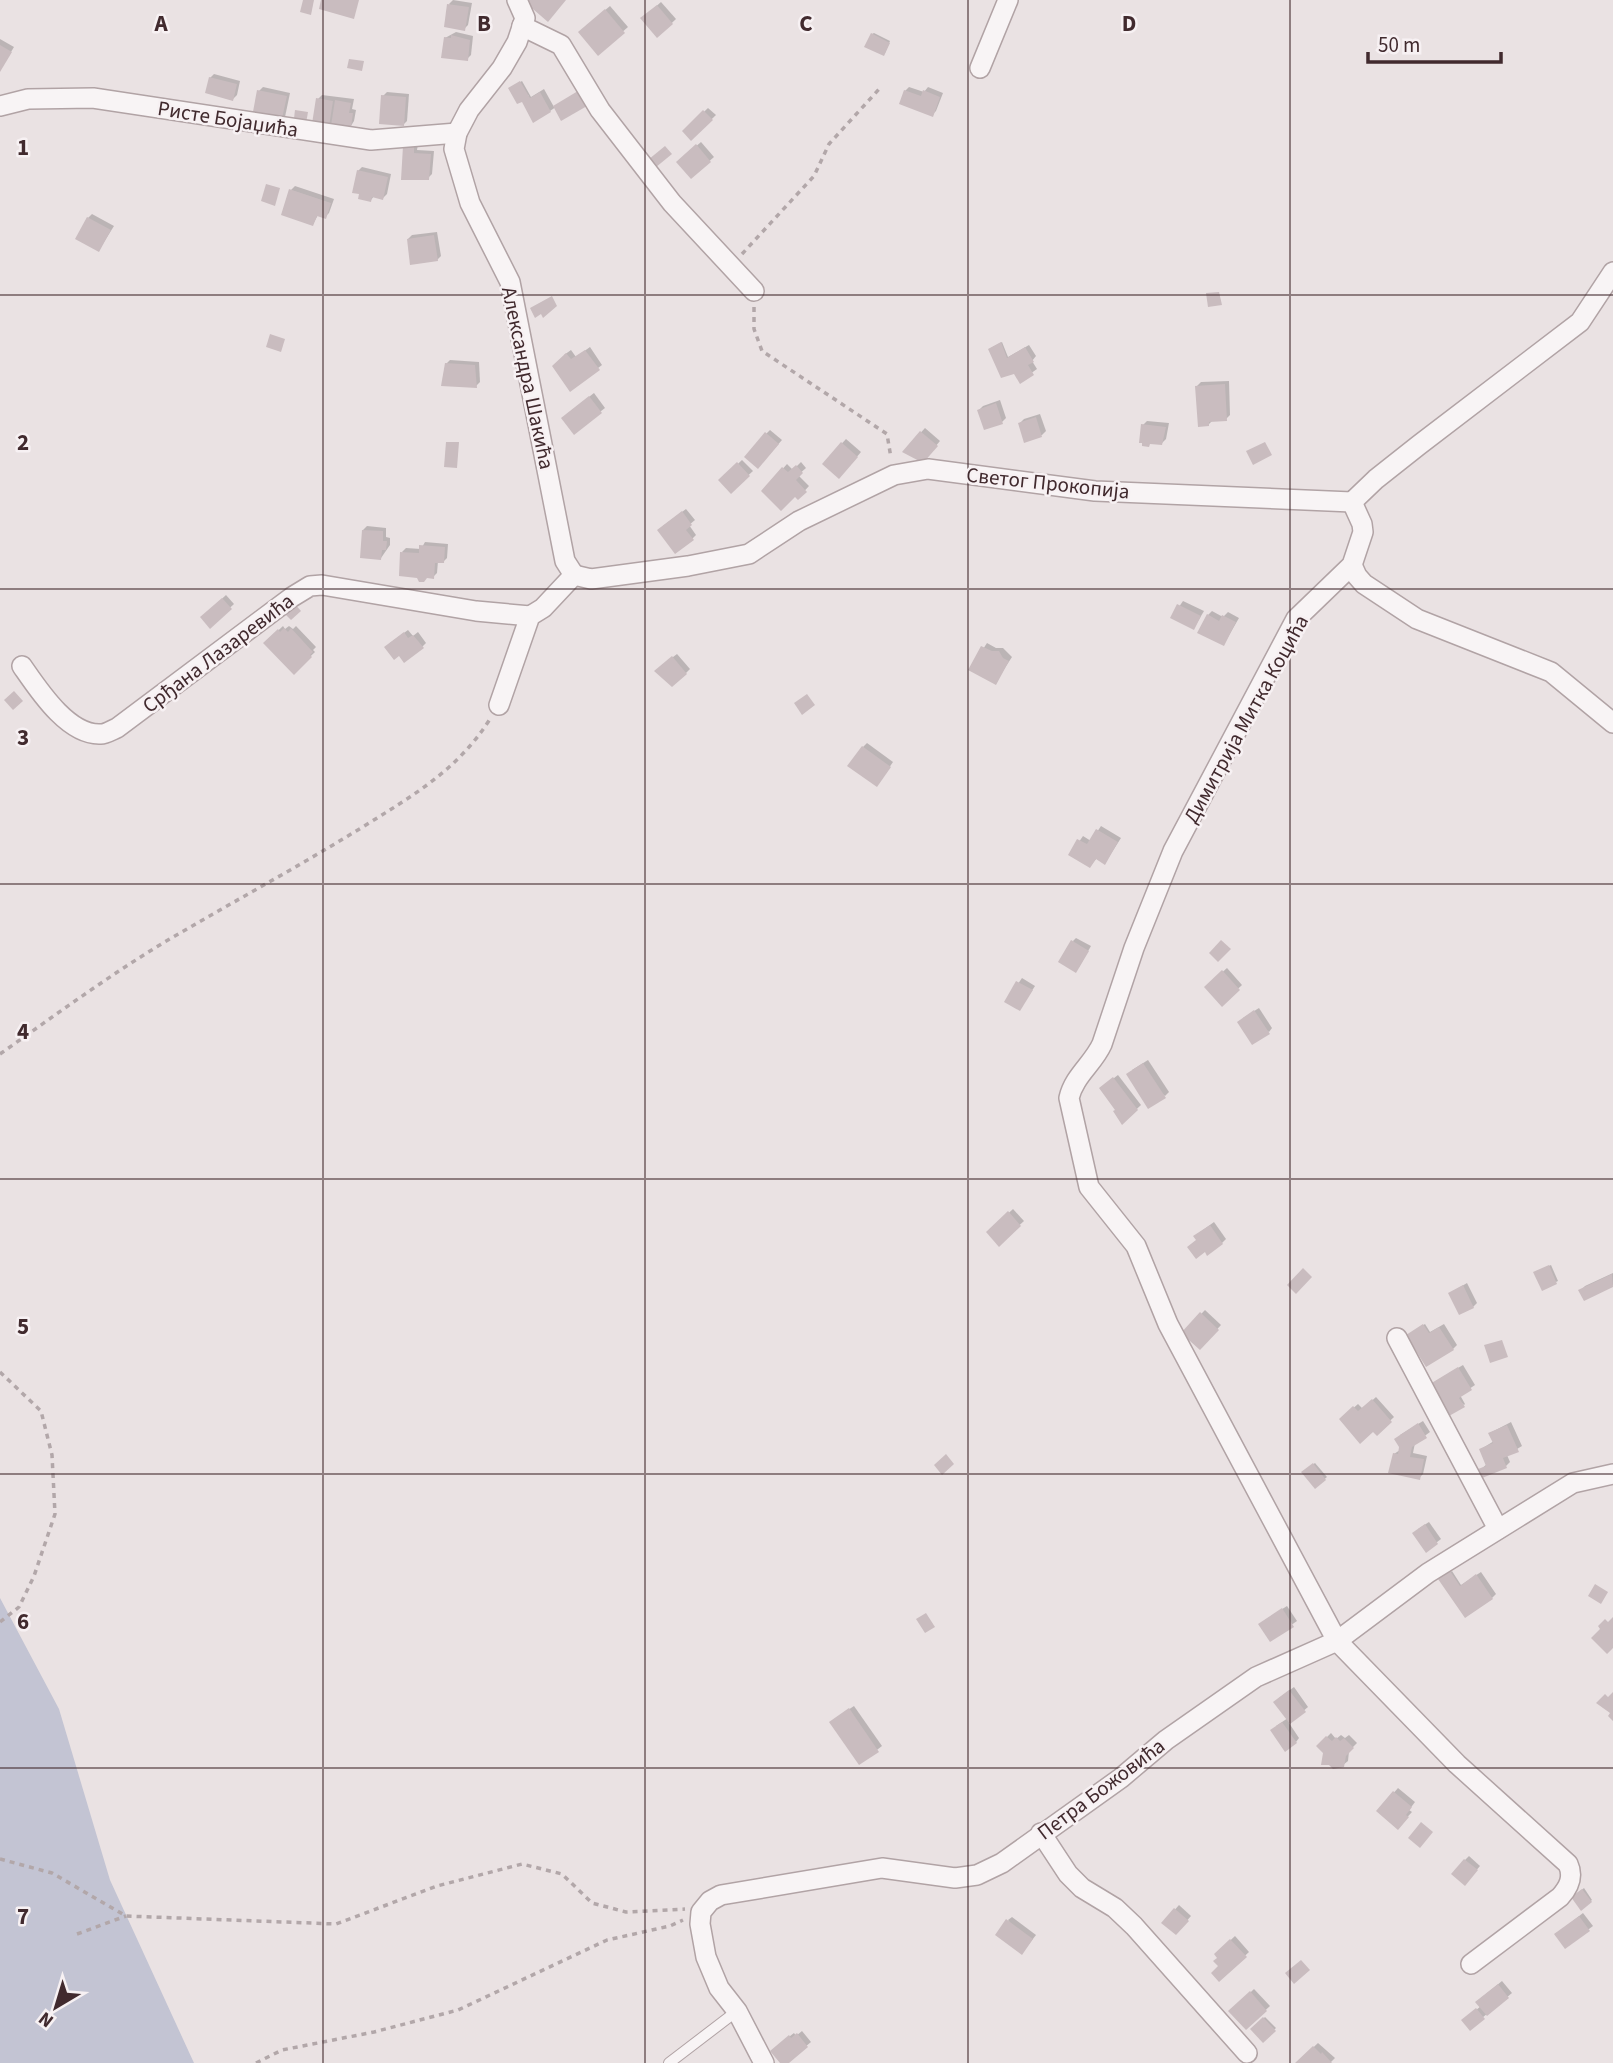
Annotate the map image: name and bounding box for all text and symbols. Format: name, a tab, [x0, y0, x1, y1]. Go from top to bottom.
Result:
text: A	[153, 7, 168, 40]
text: B	[477, 7, 491, 40]
text: C	[799, 7, 813, 40]
text: D	[1122, 7, 1136, 40]
scale bar	[1368, 21, 1501, 65]
text: 50 m	[1378, 30, 1420, 60]
street label: Ристе Бојаџића	[156, 93, 300, 145]
text: 1	[17, 131, 29, 164]
street label: Александра Шакића	[494, 284, 562, 472]
text: 2	[17, 426, 29, 459]
street label: Светог Прокопија	[965, 460, 1131, 506]
street label: Срђана Лазаревића	[136, 586, 300, 720]
street label: Димитрија Митка Коцића	[1176, 609, 1316, 829]
text: 3	[17, 721, 29, 754]
text: 4	[17, 1015, 29, 1048]
text: 5	[17, 1310, 29, 1343]
text: 6	[17, 1605, 29, 1638]
street label: Петра Божовића	[1031, 1731, 1171, 1847]
text: 7	[17, 1900, 29, 1933]
north arrow	[21, 1972, 91, 2042]
text: N	[33, 2005, 60, 2034]

